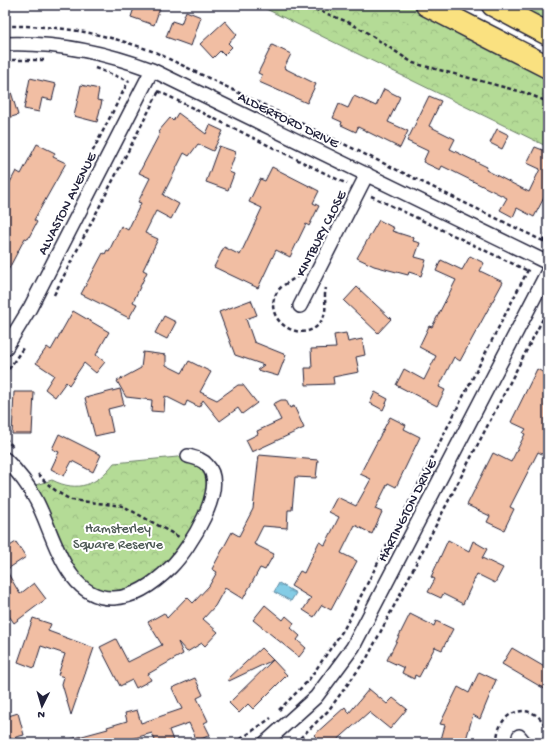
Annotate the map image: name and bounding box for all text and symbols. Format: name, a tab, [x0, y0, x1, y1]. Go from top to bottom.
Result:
street label: ALDERFORD DRIVE	[235, 89, 342, 154]
street label: ALVASTON AVENUE	[35, 149, 102, 258]
street label: KINTBURY CLOSE	[293, 187, 352, 280]
street label: HARTINGTON DRIVE	[375, 456, 442, 565]
park label: Hamsterley Square Reserve	[73, 521, 164, 554]
north arrow	[22, 686, 62, 726]
text: N	[37, 708, 45, 720]

